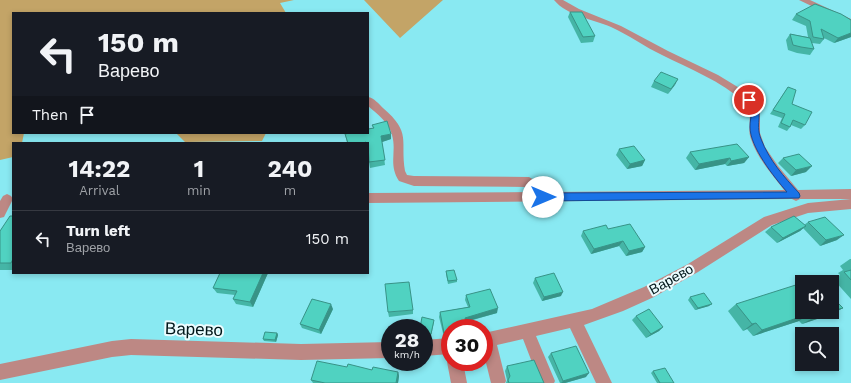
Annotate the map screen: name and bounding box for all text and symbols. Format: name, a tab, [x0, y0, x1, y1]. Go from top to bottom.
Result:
text: 150 m	[98, 26, 179, 59]
icon: left	[32, 28, 84, 80]
text: Варево	[98, 60, 159, 81]
pin	[732, 83, 766, 117]
icon: arrive	[738, 89, 760, 111]
icon: arrive	[76, 104, 98, 126]
text: Then	[32, 106, 68, 124]
text: 14:22	[69, 155, 130, 183]
text: 1	[194, 155, 204, 183]
text: 240	[267, 155, 312, 183]
position arrow	[522, 176, 564, 218]
text: Arrival	[79, 183, 120, 198]
text: min	[187, 183, 211, 198]
text: m	[284, 183, 296, 198]
text: Turn left	[66, 222, 130, 240]
icon: left	[32, 228, 54, 250]
text: 150 m	[306, 230, 349, 248]
text: Варево	[66, 240, 110, 255]
street label: Варево	[646, 260, 696, 298]
map controls	[795, 275, 839, 371]
button: sound	[795, 275, 839, 319]
street label: Варево	[165, 318, 223, 340]
speed limit sign: 30	[441, 319, 493, 371]
button: search	[795, 327, 839, 371]
text: 28	[395, 328, 419, 352]
text: km/h	[394, 349, 420, 360]

